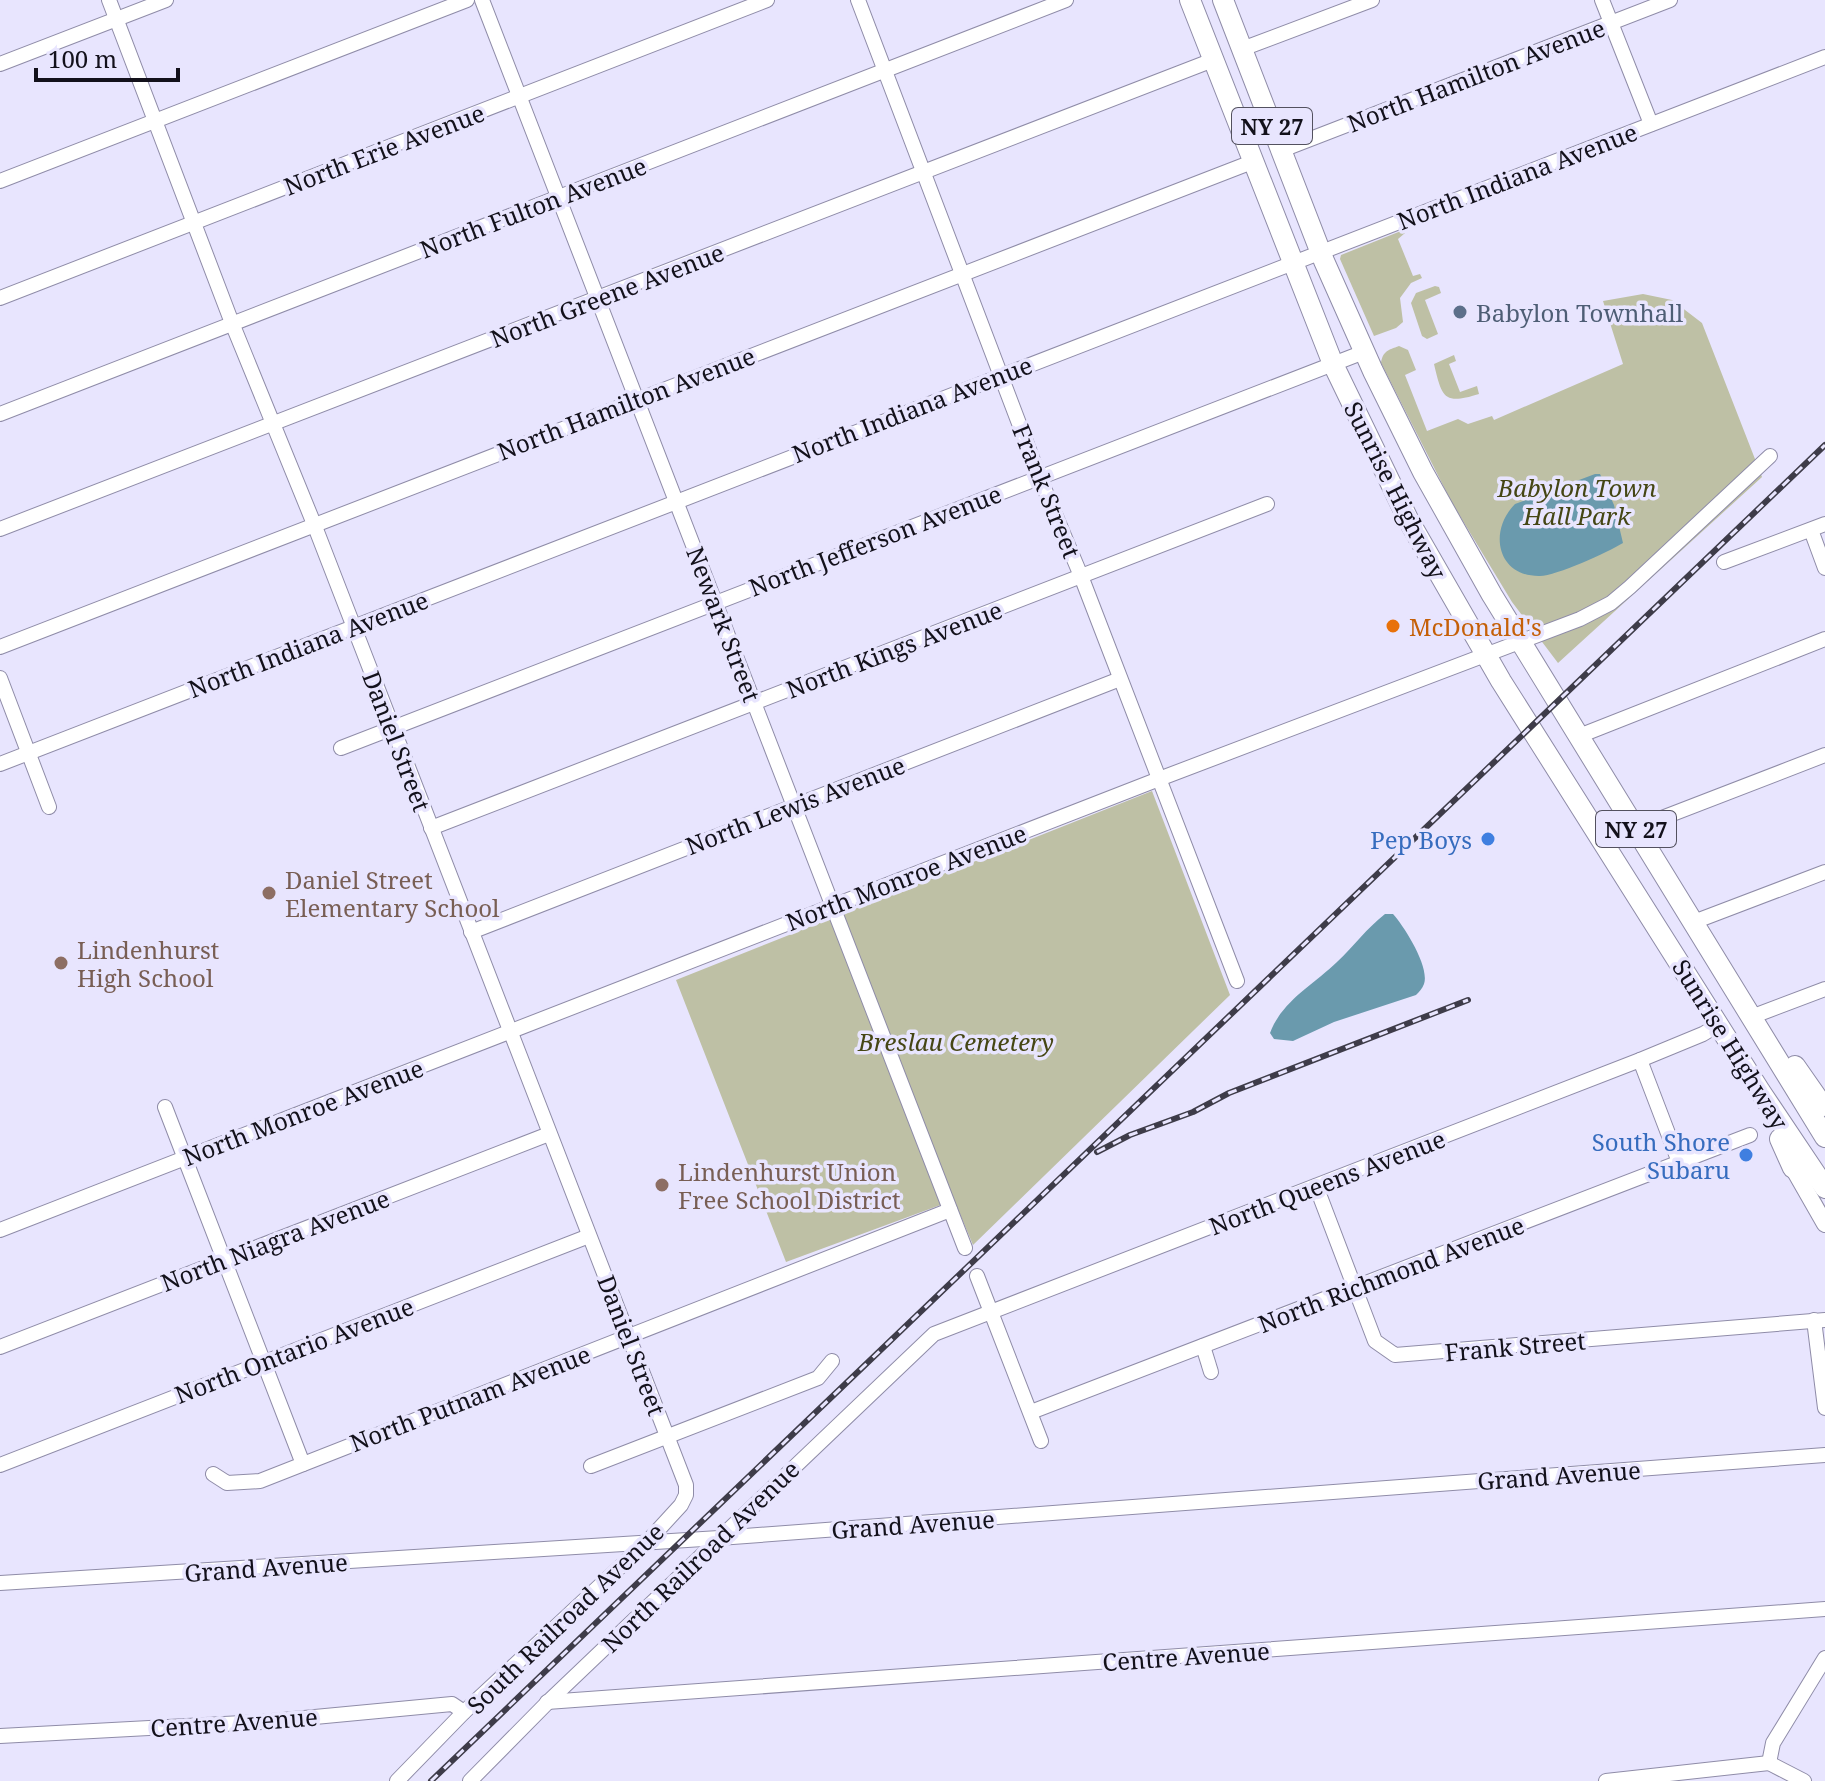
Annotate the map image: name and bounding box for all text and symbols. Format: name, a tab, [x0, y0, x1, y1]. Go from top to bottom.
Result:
street label: North Hamilton Avenue	[1342, 11, 1610, 139]
scale bar	[36, 32, 178, 82]
text: 100 m	[48, 42, 117, 75]
street label: North Erie Avenue	[279, 96, 489, 202]
road number: NY 27	[1232, 108, 1312, 144]
street label: North Indiana Avenue	[1392, 115, 1642, 237]
street label: North Fulton Avenue	[415, 149, 651, 265]
street label: North Greene Avenue	[485, 235, 729, 355]
place label: Babylon Townhall	[1476, 296, 1684, 329]
marker: Babylon Townhall	[1451, 303, 1469, 321]
street label: North Hamilton Avenue	[492, 339, 760, 467]
street label: North Indiana Avenue	[787, 348, 1037, 470]
street label: Sunrise Highway	[1337, 396, 1455, 585]
street label: Frank Street	[1005, 419, 1089, 563]
park label: Babylon Town Hall Park	[1497, 471, 1656, 532]
street label: North Jefferson Avenue	[744, 477, 1006, 603]
street label: Newark Street	[679, 542, 769, 706]
street label: North Indiana Avenue	[183, 583, 433, 705]
street label: North Kings Avenue	[781, 593, 1007, 705]
place label: McDonald's	[1409, 610, 1542, 643]
marker: McDonald's	[1384, 617, 1402, 635]
street label: Daniel Street	[355, 666, 439, 816]
street label: North Lewis Avenue	[681, 748, 909, 862]
road number: NY 27	[1596, 811, 1676, 847]
street label: North Monroe Avenue	[781, 816, 1031, 938]
place label: Pep Boys	[1370, 823, 1472, 856]
marker: Pep Boys	[1479, 830, 1497, 848]
place label: Daniel Street Elementary School	[285, 863, 500, 924]
marker: Daniel Street Elementary School	[260, 884, 278, 902]
place label: Lindenhurst High School	[77, 933, 219, 994]
street label: Sunrise Highway	[1665, 953, 1797, 1136]
marker: Lindenhurst High School	[52, 954, 70, 972]
park label: Breslau Cemetery	[857, 1025, 1054, 1058]
street label: North Monroe Avenue	[178, 1051, 428, 1173]
street label: North Queens Avenue	[1204, 1122, 1450, 1242]
place label: South Shore Subaru	[1592, 1125, 1730, 1186]
marker: South Shore Subaru	[1737, 1146, 1755, 1164]
place label: Lindenhurst Union Free School District	[678, 1155, 901, 1216]
marker: Lindenhurst Union Free School District	[653, 1176, 671, 1194]
street label: North Niagra Avenue	[156, 1181, 394, 1299]
street label: North Richmond Avenue	[1253, 1208, 1529, 1340]
street label: Daniel Street	[590, 1270, 674, 1420]
street label: North Ontario Avenue	[170, 1289, 418, 1411]
street label: Frank Street	[1443, 1323, 1587, 1369]
street label: North Putnam Avenue	[345, 1337, 595, 1459]
street label: North Railroad Avenue	[594, 1453, 806, 1659]
street label: Grand Avenue	[1476, 1453, 1642, 1497]
street label: Grand Avenue	[830, 1502, 996, 1546]
street label: South Railroad Avenue	[459, 1515, 671, 1721]
street label: Grand Avenue	[183, 1545, 349, 1589]
street label: Centre Avenue	[1101, 1634, 1271, 1678]
street label: Centre Avenue	[149, 1700, 319, 1744]

